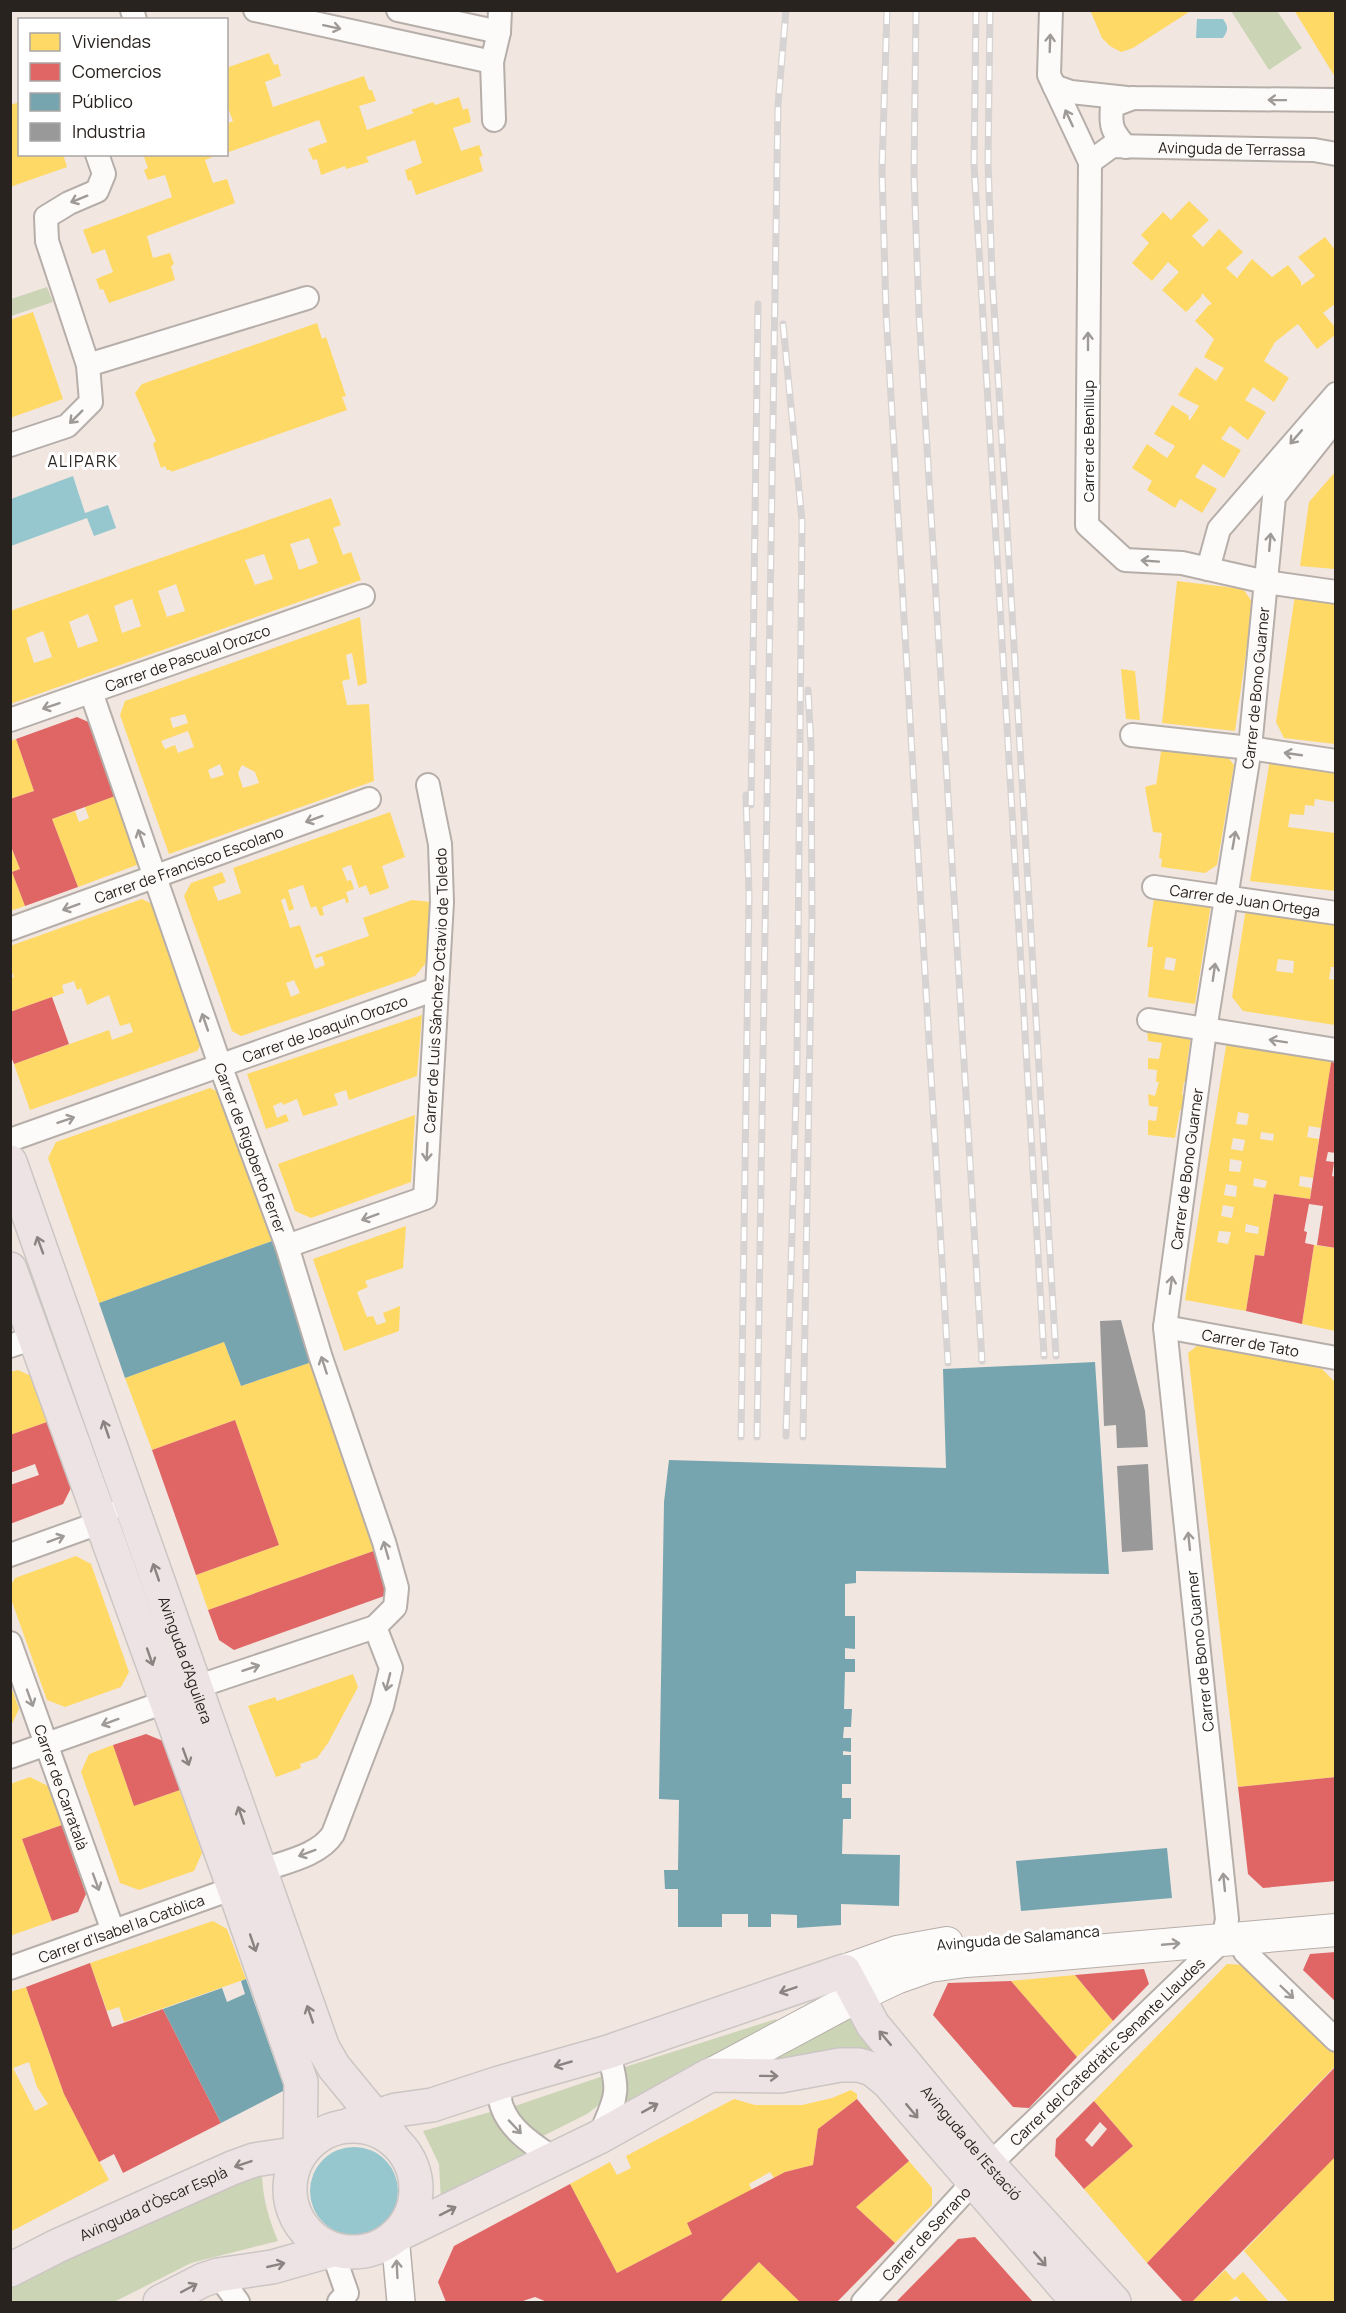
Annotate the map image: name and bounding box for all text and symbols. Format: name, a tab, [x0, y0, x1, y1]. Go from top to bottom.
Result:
legend	[18, 18, 228, 156]
one-way arrow	[322, 22, 342, 33]
text: Viviendas	[72, 29, 151, 53]
one-way arrow	[1044, 33, 1055, 53]
text: Comercios	[72, 59, 161, 83]
text: Público	[72, 89, 133, 113]
one-way arrow	[1268, 94, 1288, 106]
one-way arrow	[1063, 110, 1075, 128]
text: Industria	[72, 119, 146, 143]
street label: Avinguda de Terrassa	[1158, 136, 1306, 160]
one-way arrow	[71, 194, 89, 205]
one-way arrow	[1083, 331, 1094, 351]
street label: Carrer de Benillup	[1078, 380, 1099, 502]
one-way arrow	[68, 410, 83, 424]
one-way arrow	[1289, 429, 1303, 444]
district label: ALIPARK	[47, 450, 119, 472]
one-way arrow	[1265, 532, 1276, 552]
one-way arrow	[1140, 556, 1160, 567]
street label: Carrer de Bono Guarner	[1236, 605, 1274, 770]
street label: Carrer de Pascual Orozco	[102, 619, 273, 696]
one-way arrow	[42, 702, 60, 713]
one-way arrow	[1283, 749, 1303, 760]
one-way arrow	[305, 814, 324, 825]
street label: Carrer de Francisco Escolano	[91, 820, 286, 908]
one-way arrow	[134, 829, 145, 848]
one-way arrow	[1229, 830, 1240, 850]
street label: Carrer de Luis Sánchez Octavio de Toledo	[418, 847, 453, 1134]
street label: Carrer de Juan Ortega	[1168, 879, 1322, 921]
one-way arrow	[62, 902, 81, 913]
one-way arrow	[1208, 962, 1219, 982]
street label: Carrer de Joaquín Orozco	[239, 989, 410, 1067]
one-way arrow	[198, 1013, 209, 1032]
one-way arrow	[1268, 1035, 1288, 1046]
street label: Carrer de Rigoberto Ferrer	[210, 1060, 292, 1236]
street label: Carrer de Bono Guarner	[1165, 1086, 1208, 1251]
one-way arrow	[56, 1114, 75, 1125]
one-way arrow	[422, 1141, 433, 1161]
one-way arrow	[361, 1213, 380, 1224]
one-way arrow	[34, 1236, 45, 1255]
one-way arrow	[1165, 1276, 1176, 1296]
street label: Carrer de Tato	[1200, 1323, 1301, 1362]
one-way arrow	[318, 1356, 329, 1375]
one-way arrow	[99, 1420, 110, 1439]
one-way arrow	[46, 1532, 65, 1543]
one-way arrow	[1183, 1532, 1194, 1552]
one-way arrow	[380, 1541, 391, 1560]
one-way arrow	[150, 1563, 161, 1582]
street label: Carrer de Bono Guarner	[1181, 1568, 1219, 1733]
street label: Avinguda d'Aguilera	[154, 1593, 218, 1726]
one-way arrow	[145, 1647, 156, 1665]
one-way arrow	[241, 1662, 260, 1673]
one-way arrow	[381, 1672, 393, 1691]
one-way arrow	[26, 1688, 37, 1707]
one-way arrow	[101, 1717, 120, 1728]
street label: Carrer de Carratalà	[29, 1721, 94, 1853]
one-way arrow	[181, 1747, 192, 1766]
one-way arrow	[234, 1806, 245, 1825]
one-way arrow	[298, 1848, 317, 1859]
one-way arrow	[91, 1872, 102, 1891]
one-way arrow	[1218, 1872, 1229, 1892]
street label: Carrer d'Isabel la Catòlica	[35, 1889, 207, 1968]
street label: Avinguda de Salamanca	[936, 1920, 1100, 1956]
one-way arrow	[248, 1933, 259, 1952]
one-way arrow	[1160, 1938, 1180, 1949]
street label: Carrer del Catedràtic Senante Llaudes	[1005, 1952, 1209, 2150]
one-way arrow	[779, 1985, 798, 1996]
one-way arrow	[1280, 1985, 1295, 2000]
one-way arrow	[304, 2005, 315, 2024]
one-way arrow	[878, 2031, 891, 2047]
one-way arrow	[554, 2059, 573, 2070]
one-way arrow	[758, 2070, 778, 2082]
street label: Avinguda de l'Estació	[917, 2081, 1027, 2205]
one-way arrow	[641, 2102, 658, 2114]
one-way arrow	[906, 2103, 919, 2119]
one-way arrow	[508, 2119, 522, 2134]
one-way arrow	[234, 2159, 253, 2170]
street label: Avinguda d'Òscar Esplà	[76, 2161, 230, 2245]
street label: Carrer de Serrano	[877, 2181, 975, 2286]
one-way arrow	[439, 2205, 457, 2216]
one-way arrow	[1033, 2251, 1047, 2266]
one-way arrow	[266, 2259, 285, 2271]
one-way arrow	[392, 2260, 403, 2280]
one-way arrow	[179, 2281, 197, 2293]

